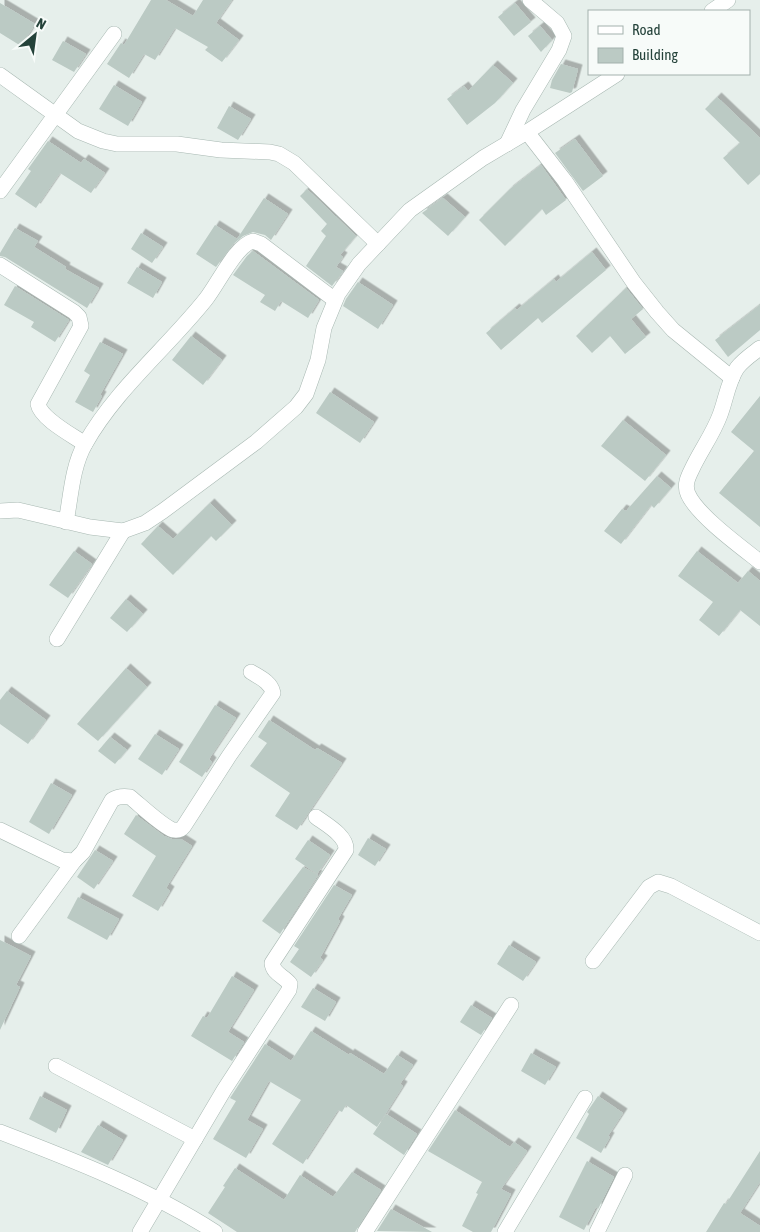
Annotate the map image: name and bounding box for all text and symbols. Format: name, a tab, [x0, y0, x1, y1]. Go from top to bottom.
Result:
north arrow	[10, 10, 60, 60]
legend	[588, 10, 750, 75]
text: N	[34, 15, 49, 33]
text: Road	[632, 21, 661, 38]
text: Building	[632, 46, 678, 63]

